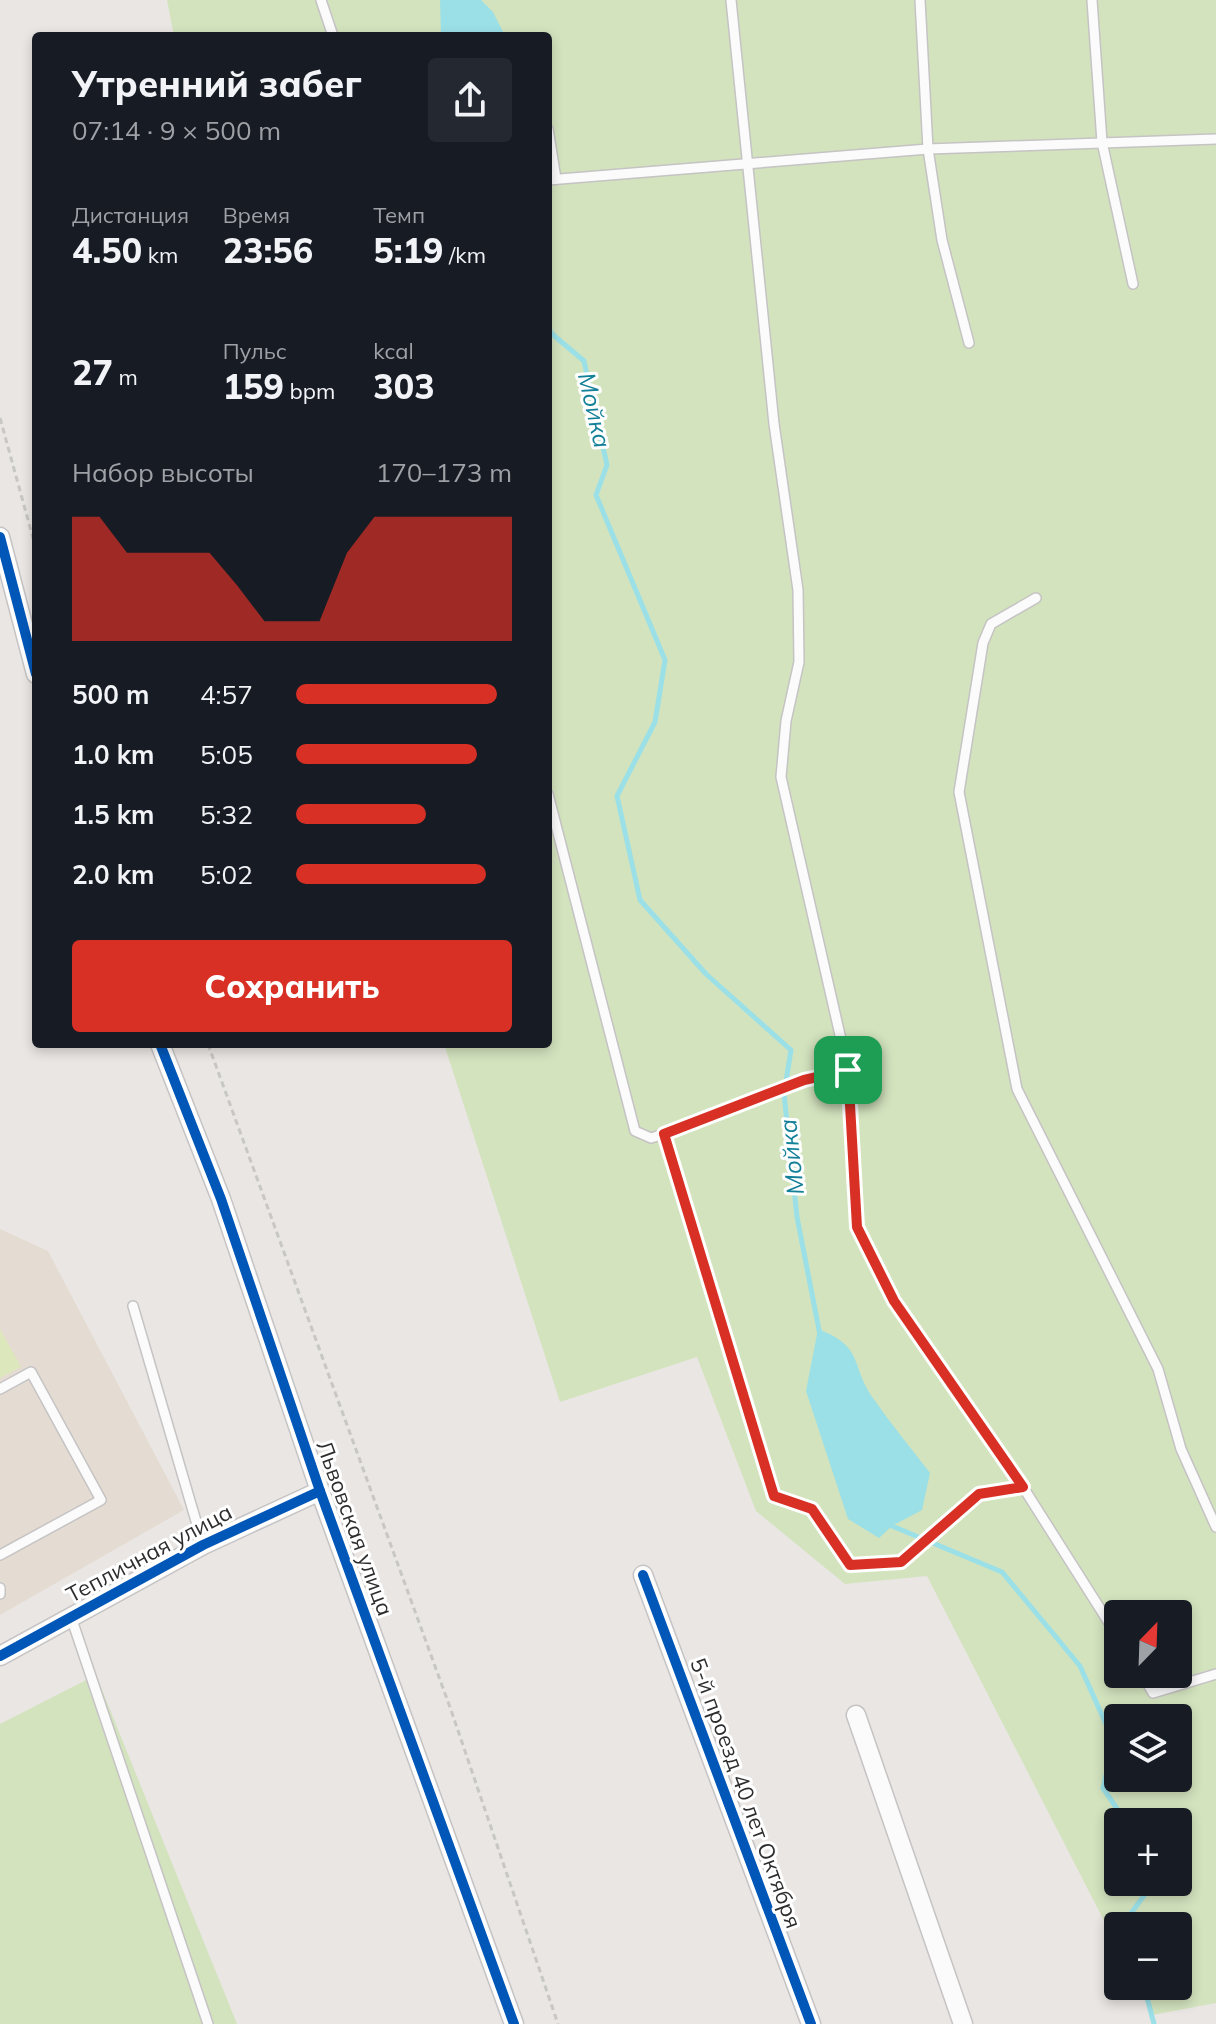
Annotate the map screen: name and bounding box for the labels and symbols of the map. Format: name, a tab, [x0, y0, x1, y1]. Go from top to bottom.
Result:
water label: Мойка	[572, 369, 618, 451]
pin	[814, 1036, 882, 1104]
water label: Мойка	[772, 1117, 810, 1197]
street label: Львовская улица	[310, 1437, 400, 1619]
street label: Тепличная улица	[61, 1497, 237, 1609]
north arrow	[1104, 1600, 1192, 1688]
street label: 5-й проезд 40 лет Октября	[684, 1654, 808, 1932]

